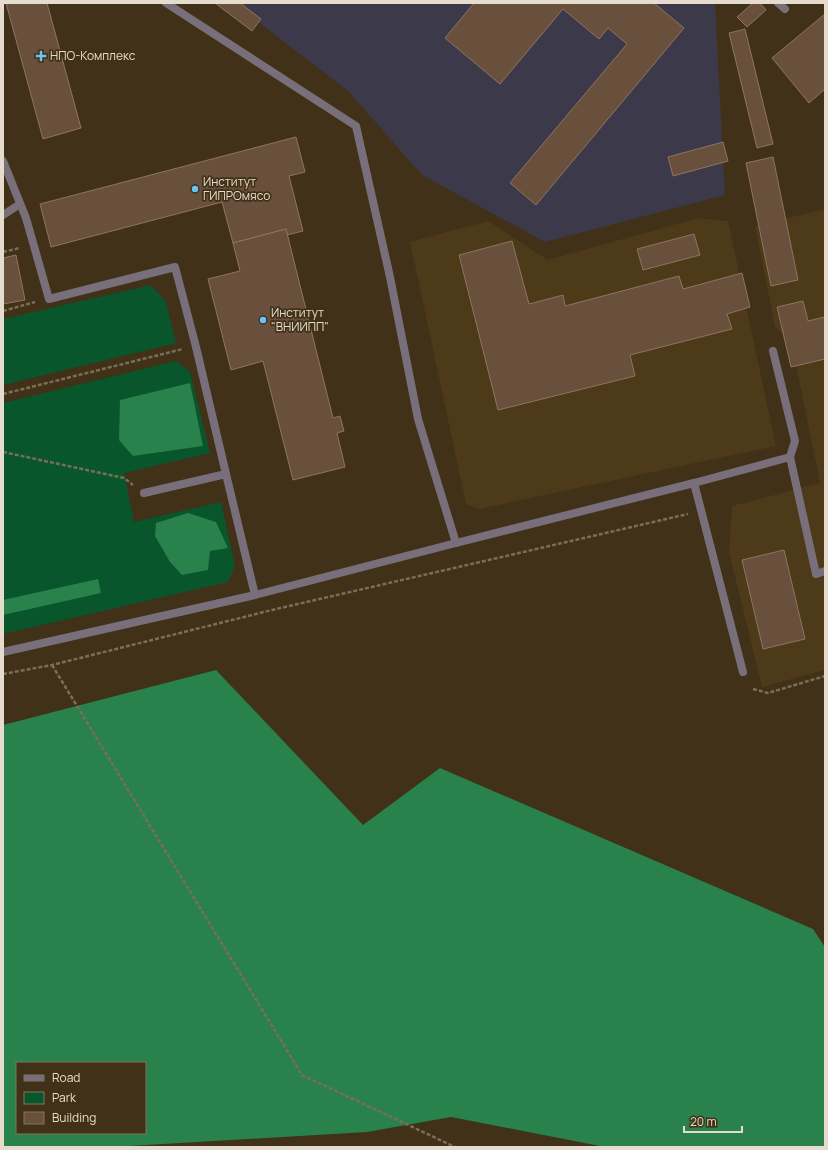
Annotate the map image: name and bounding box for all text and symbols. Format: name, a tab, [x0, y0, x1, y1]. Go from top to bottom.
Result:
place label: НПО-Комплекс	[50, 47, 136, 64]
marker: НПО-Комплекс	[35, 50, 47, 62]
place label: Институт ГИПРОмясо	[203, 173, 270, 204]
marker: Институт ГИПРОмясо	[190, 184, 200, 194]
place label: Институт "ВНИИПП"	[271, 304, 329, 335]
marker: Институт "ВНИИПП"	[258, 315, 268, 325]
legend	[16, 1062, 146, 1134]
text: Road	[52, 1069, 80, 1086]
text: Park	[52, 1089, 77, 1106]
scale bar	[684, 1108, 742, 1134]
text: Building	[52, 1109, 96, 1126]
text: 20 m	[690, 1113, 717, 1130]

